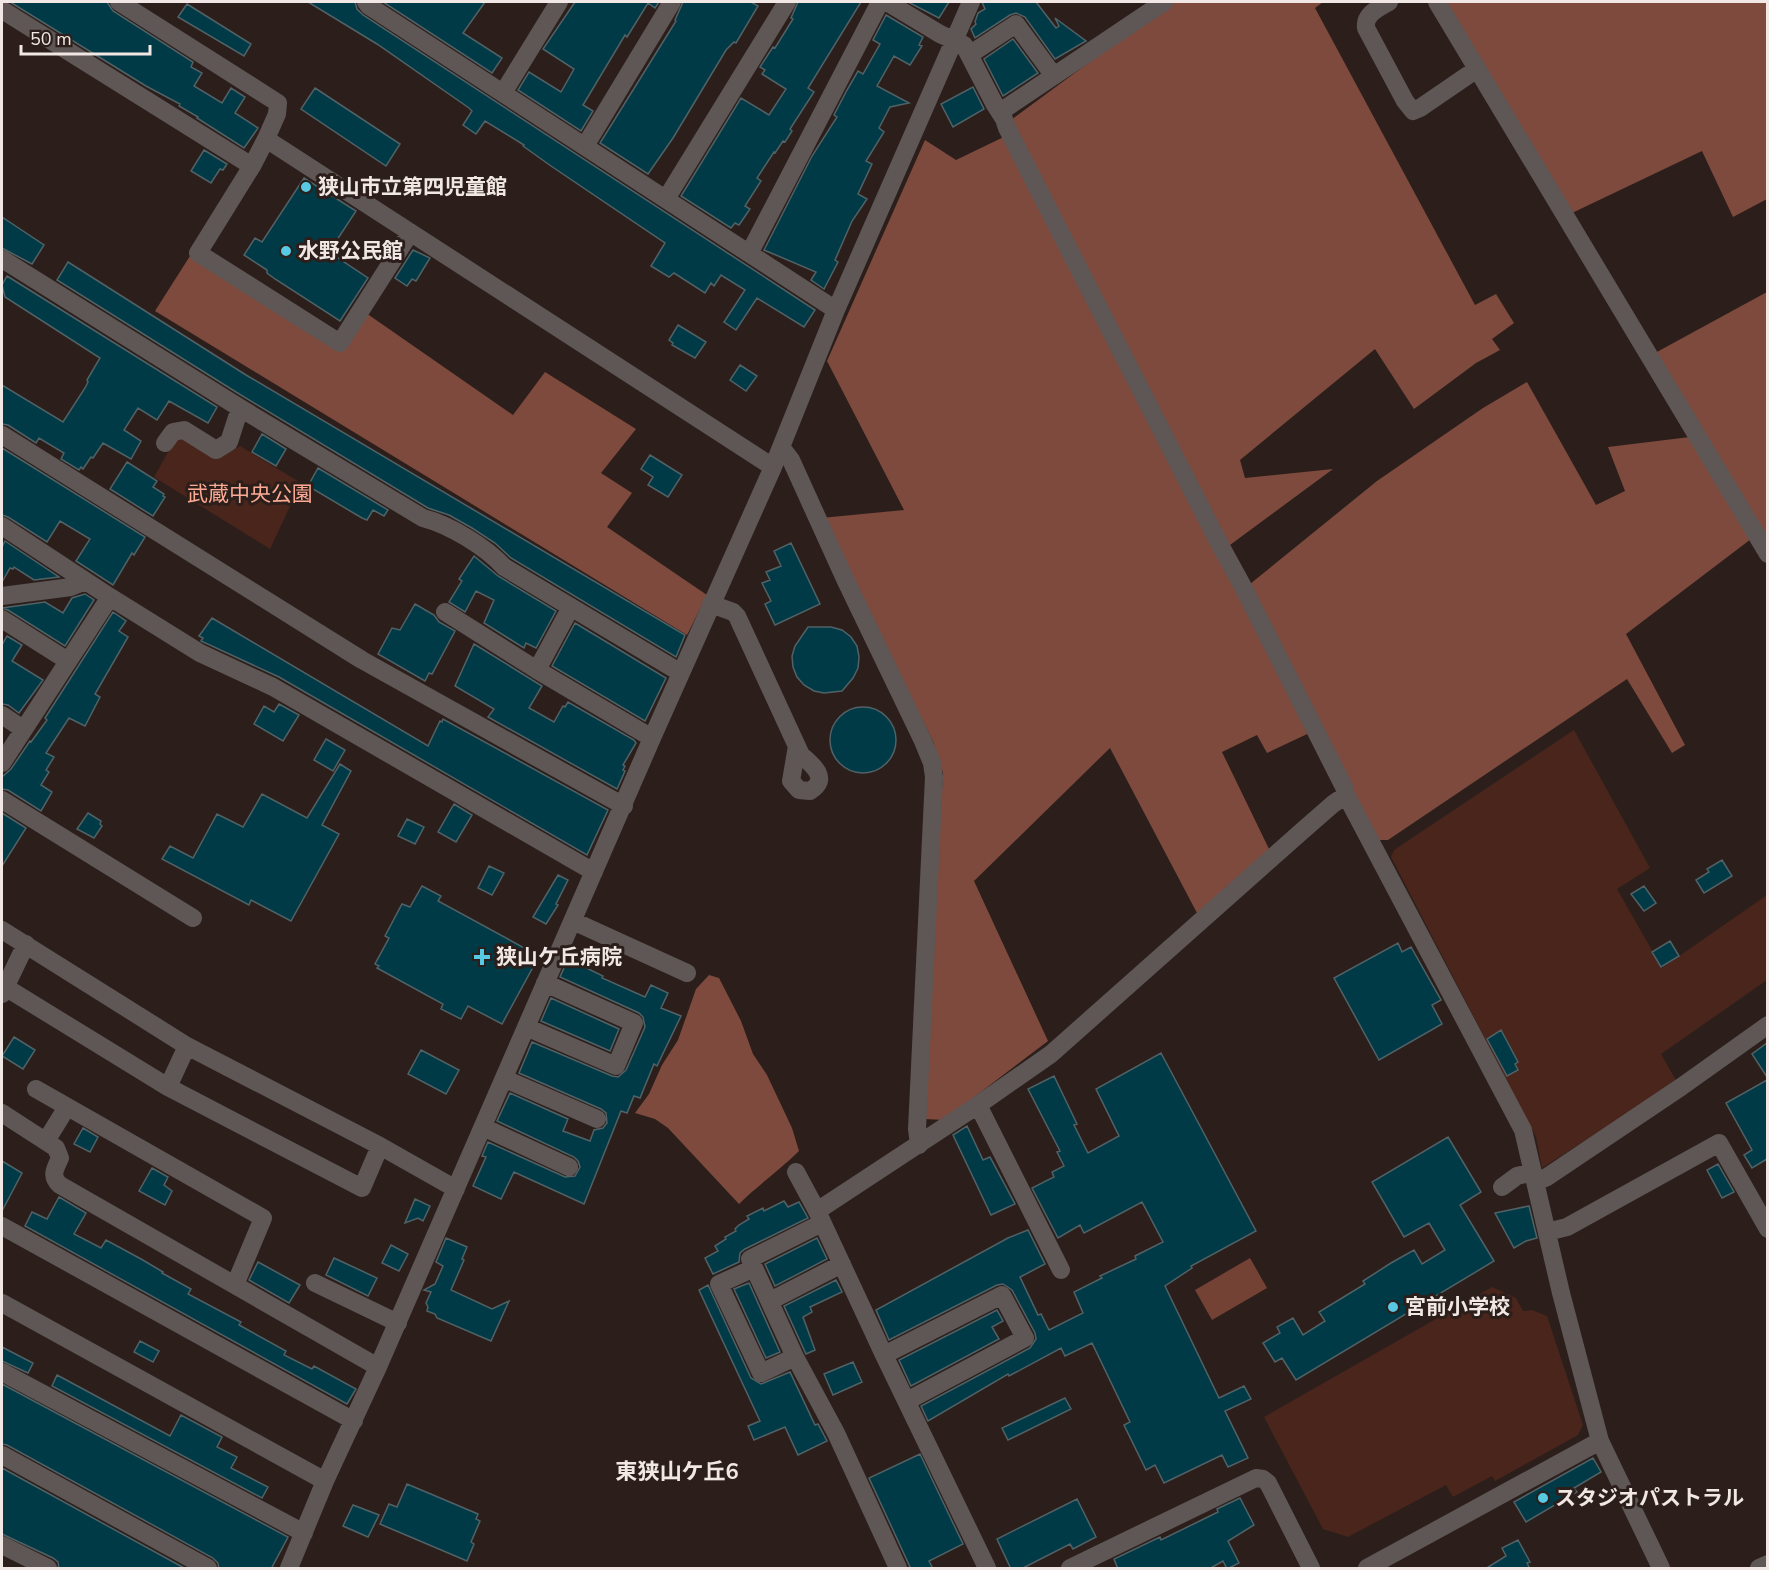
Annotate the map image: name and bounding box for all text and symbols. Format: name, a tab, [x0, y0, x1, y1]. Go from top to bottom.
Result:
scale bar	[21, 18, 150, 56]
text: 50 m	[30, 27, 72, 51]
place label: 狭山市立第四児童館	[318, 173, 507, 201]
marker: 狭山市立第四児童館	[299, 180, 313, 194]
place label: 水野公民館	[298, 237, 403, 265]
marker: 水野公民館	[279, 244, 293, 258]
park label: 武蔵中央公園	[187, 480, 313, 508]
place label: 狭山ケ丘病院	[496, 943, 622, 971]
marker: 狭山ケ丘病院	[473, 948, 491, 966]
place label: 宮前小学校	[1405, 1293, 1510, 1321]
marker: 宮前小学校	[1386, 1300, 1400, 1314]
district label: 東狭山ケ丘6	[615, 1457, 739, 1487]
place label: スタジオパストラル	[1555, 1484, 1744, 1512]
marker: スタジオパストラル	[1536, 1491, 1550, 1505]

